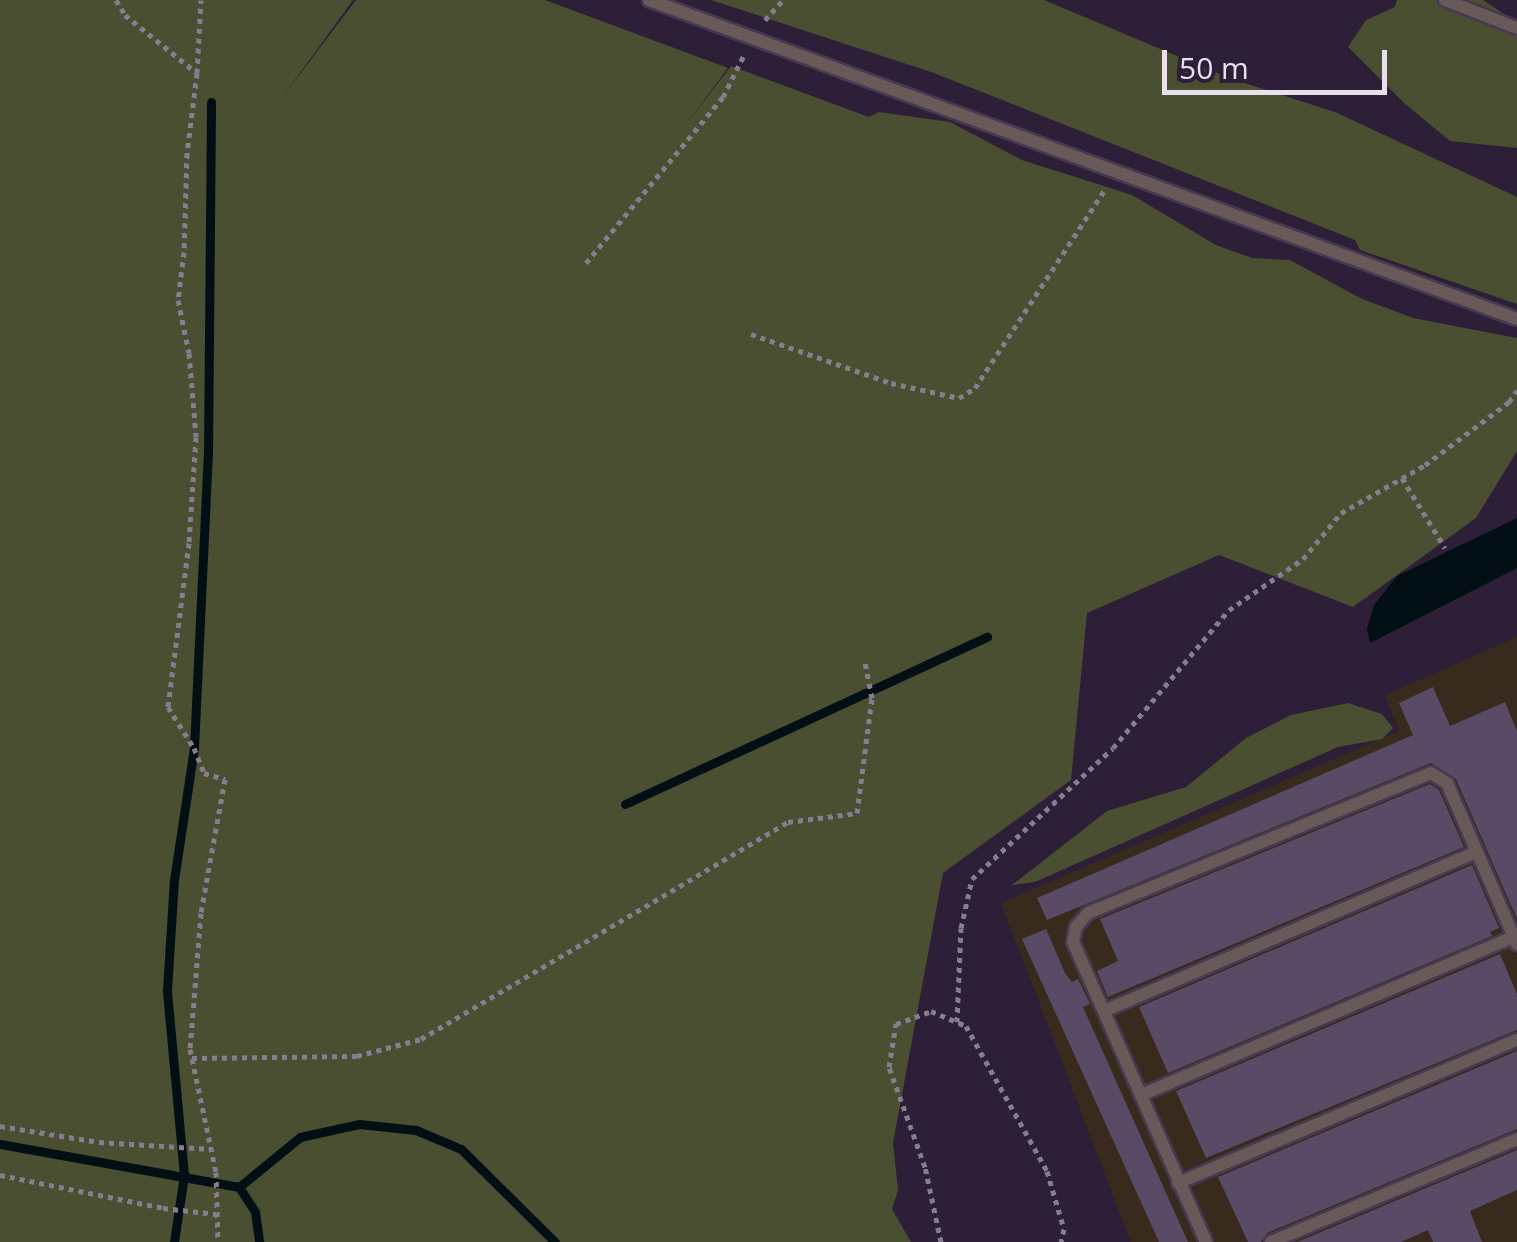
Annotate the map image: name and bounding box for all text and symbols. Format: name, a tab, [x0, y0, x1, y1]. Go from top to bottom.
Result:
scale bar	[1167, 30, 1392, 92]
text: 50 m	[1179, 47, 1249, 88]

